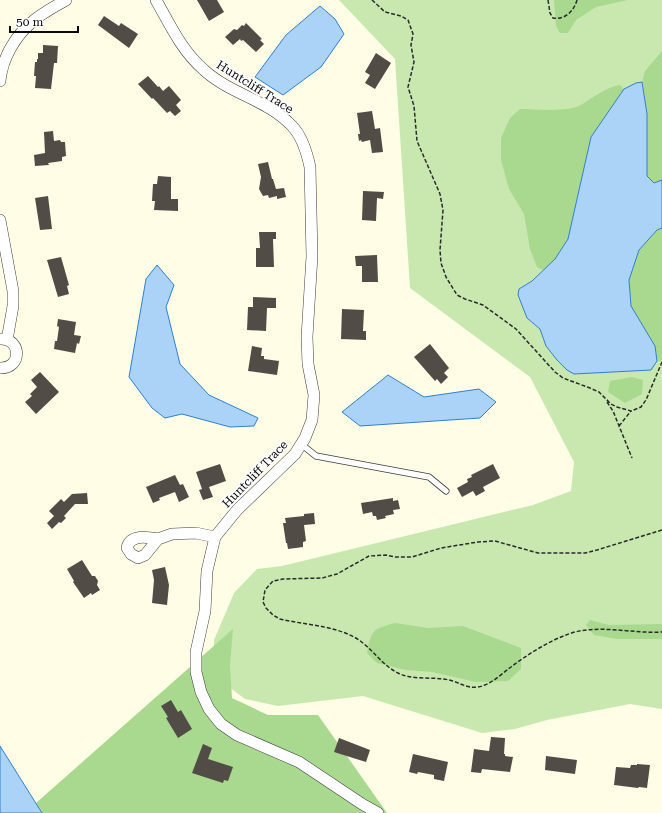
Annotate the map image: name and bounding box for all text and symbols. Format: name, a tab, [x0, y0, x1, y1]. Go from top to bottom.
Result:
scale bar	[10, 8, 78, 34]
text: 50 m	[16, 15, 43, 29]
street label: Huntcliff Trace	[214, 58, 296, 116]
street label: Huntcliff Trace	[219, 437, 291, 510]

